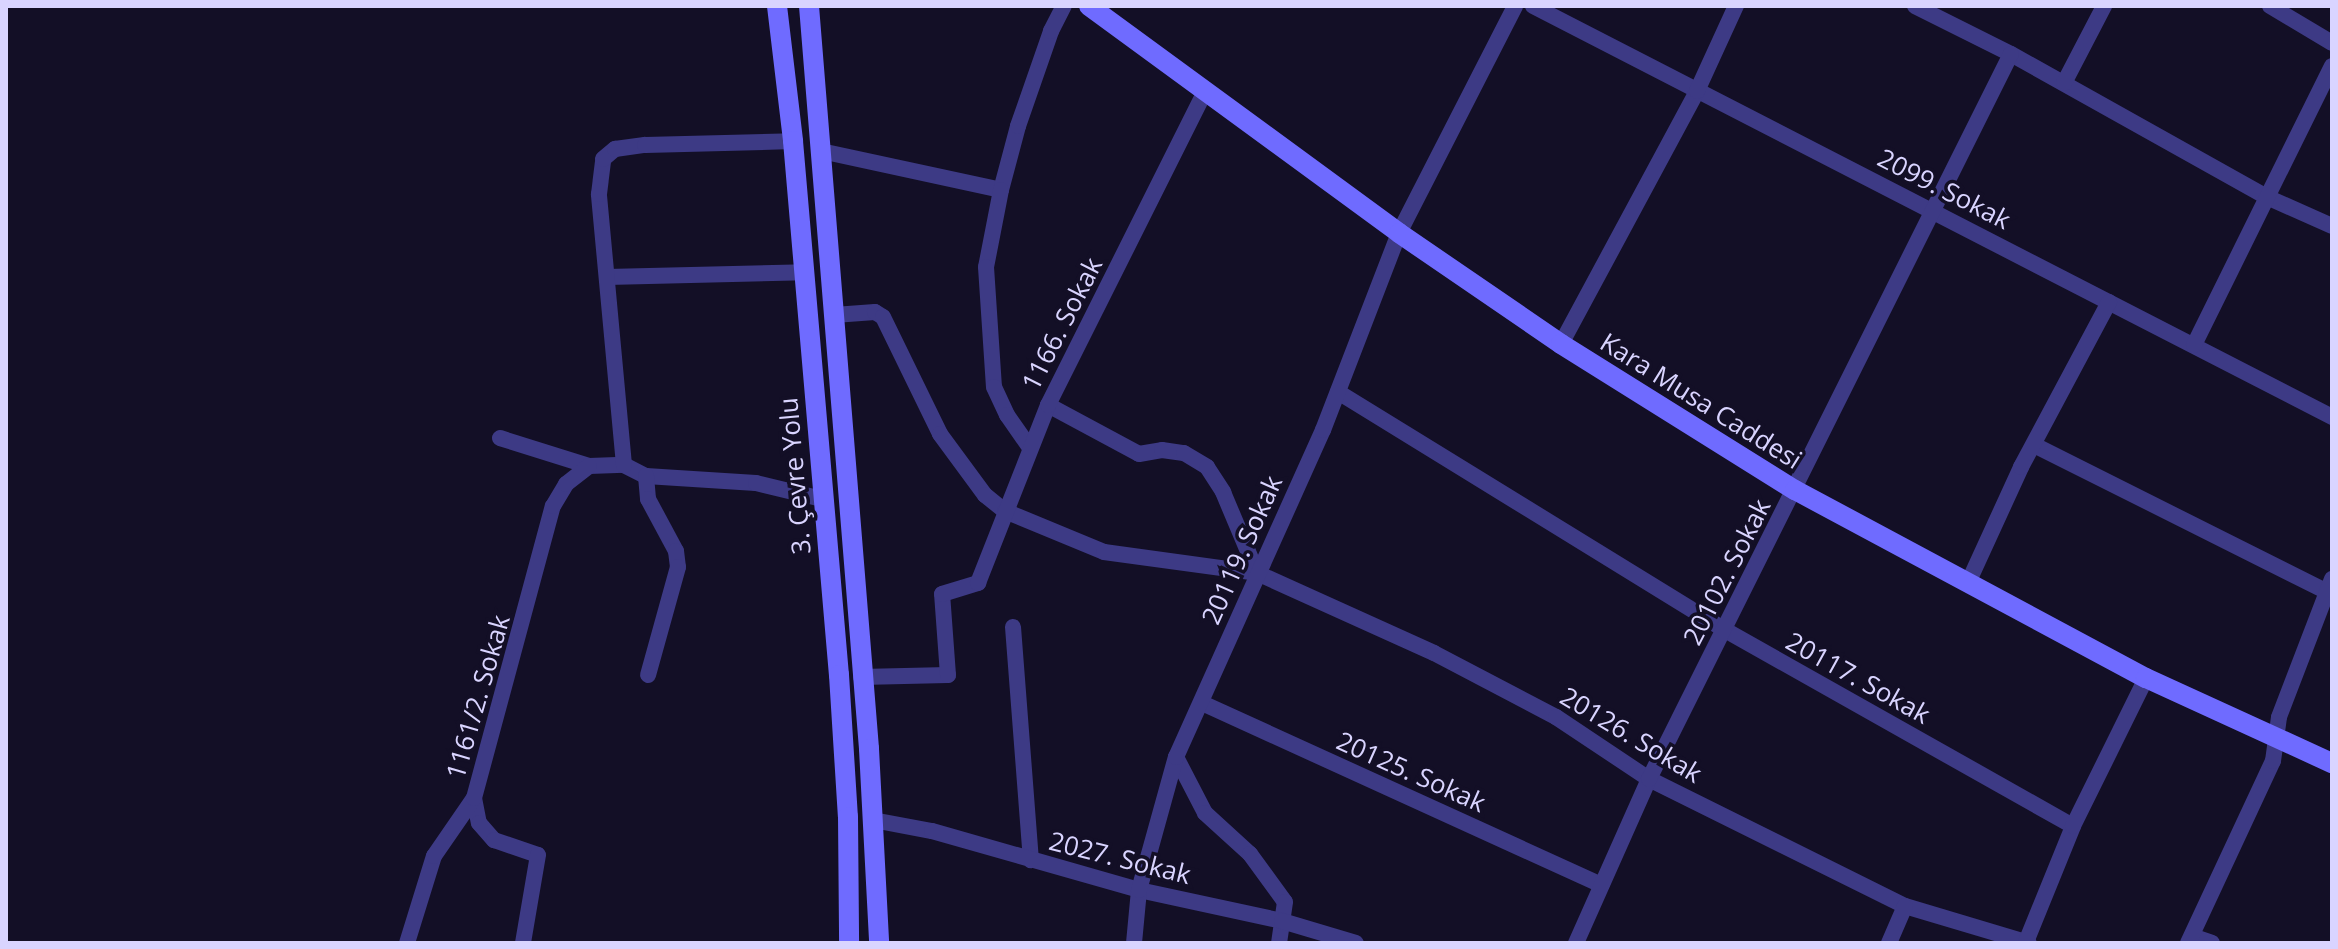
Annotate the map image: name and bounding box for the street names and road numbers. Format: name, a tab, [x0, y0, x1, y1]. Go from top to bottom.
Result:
street label: 2099. Sokak	[1872, 142, 2016, 236]
street label: 1166. Sokak	[1015, 252, 1109, 396]
street label: Kara Musa Caddesi	[1595, 326, 1807, 476]
street label: 3. Çevre Yolu	[773, 396, 817, 556]
street label: 20119. Sokak	[1195, 471, 1289, 629]
street label: 20102. Sokak	[1677, 494, 1777, 650]
street label: 1161/2. Sokak	[440, 611, 516, 783]
street label: 20117. Sokak	[1781, 626, 1935, 730]
street label: 20126. Sokak	[1555, 681, 1707, 789]
street label: 20125. Sokak	[1332, 725, 1490, 819]
street label: 2027. Sokak	[1046, 825, 1194, 891]

